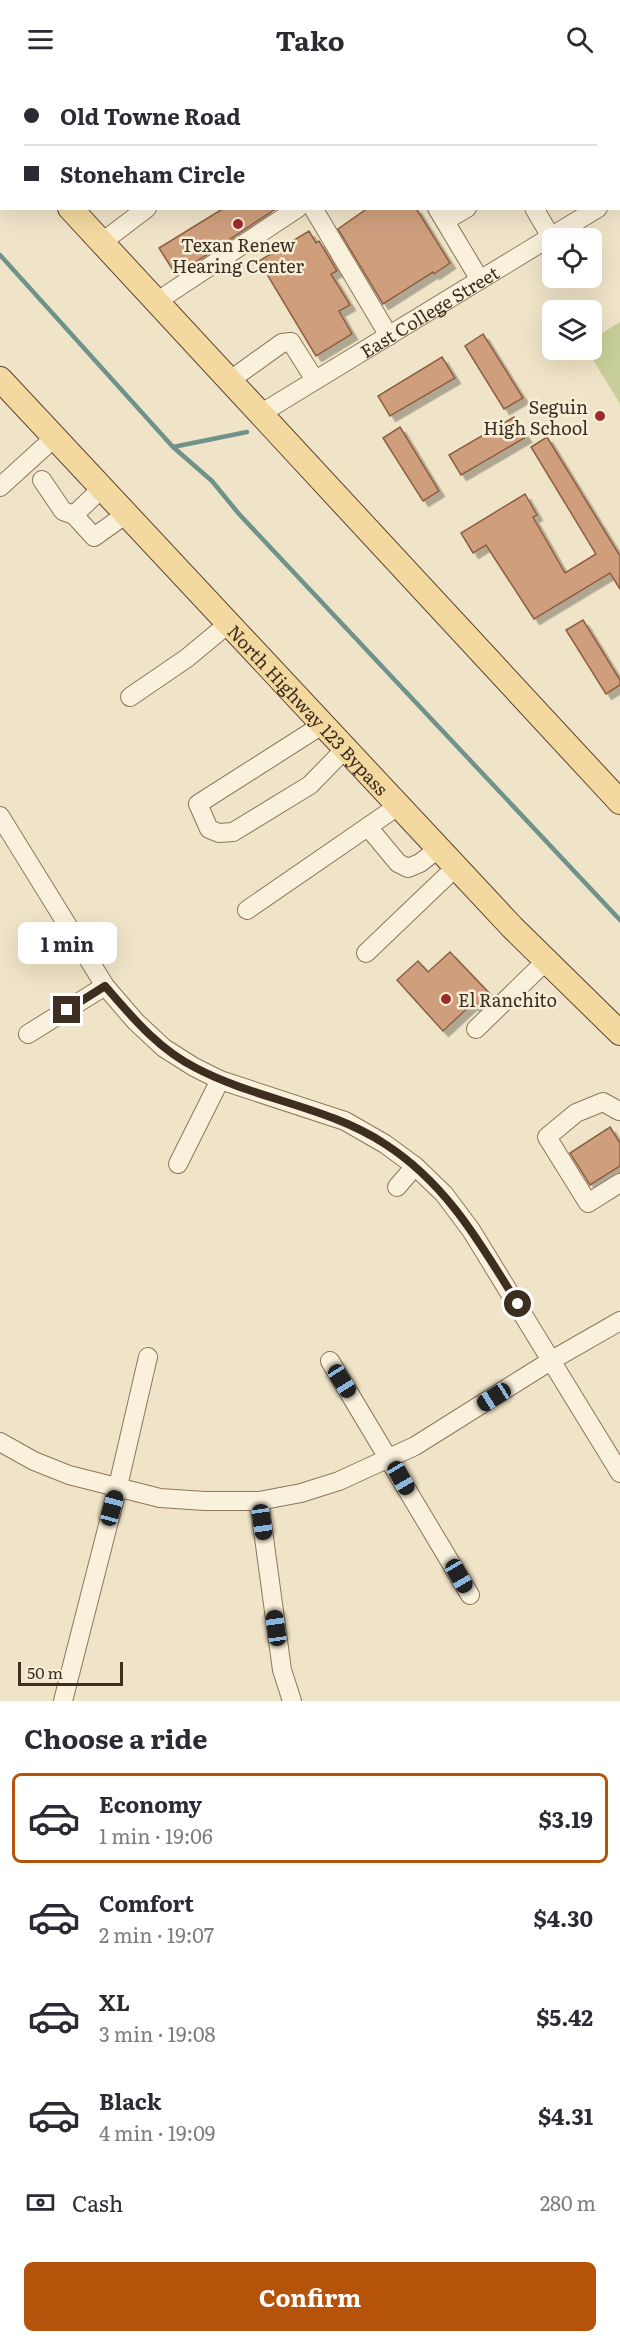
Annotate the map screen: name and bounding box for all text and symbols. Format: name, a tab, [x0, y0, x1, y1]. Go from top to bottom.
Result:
text: Tako	[275, 19, 345, 59]
icon: menu	[24, 23, 57, 56]
icon: search	[563, 23, 596, 56]
text: Old Towne Road	[60, 99, 241, 132]
text: Stoneham Circle	[60, 157, 245, 190]
marker: Texan Renew Hearing Center	[231, 217, 245, 231]
map controls	[542, 228, 602, 360]
button: locate	[542, 228, 602, 288]
place label: Texan Renew Hearing Center	[172, 231, 304, 279]
street label: East College Street	[355, 258, 504, 364]
button: layers	[542, 300, 602, 360]
place label: Seguin High School	[483, 393, 588, 441]
marker: Seguin High School	[593, 409, 607, 423]
street label: North Highway 123 Bypass	[222, 618, 395, 801]
callout: 1 min	[17, 923, 116, 965]
text: 1 min	[41, 928, 94, 958]
place label: El Ranchito	[458, 986, 557, 1013]
marker: El Ranchito	[439, 992, 453, 1006]
route end	[53, 996, 80, 1023]
route start	[504, 1290, 531, 1317]
car	[325, 1361, 359, 1401]
car	[474, 1380, 514, 1414]
car	[384, 1458, 418, 1498]
car	[99, 1488, 125, 1528]
car	[251, 1503, 273, 1541]
car	[442, 1556, 476, 1596]
car	[265, 1609, 287, 1647]
scale bar	[18, 1659, 123, 1686]
text: 50 m	[27, 1660, 63, 1684]
text: Choose a ride	[24, 1717, 207, 1757]
text: Economy	[99, 1787, 202, 1820]
icon: car	[27, 1791, 81, 1845]
text: $3.19	[539, 1802, 593, 1835]
text: 1 min · 19:06	[99, 1820, 213, 1850]
text: Comfort	[99, 1886, 194, 1919]
icon: car	[27, 1890, 81, 1944]
text: $4.30	[534, 1901, 593, 1934]
text: 2 min · 19:07	[99, 1919, 214, 1949]
text: XL	[99, 1985, 130, 2018]
icon: car	[27, 1989, 81, 2043]
text: $5.42	[536, 2000, 593, 2033]
text: 3 min · 19:08	[99, 2018, 216, 2048]
text: Black	[99, 2084, 161, 2117]
icon: car	[27, 2088, 81, 2142]
text: $4.31	[538, 2099, 593, 2132]
text: 4 min · 19:09	[99, 2117, 215, 2147]
icon: cash	[24, 2186, 57, 2219]
text: Cash	[72, 2186, 123, 2219]
text: 280 m	[540, 2187, 596, 2217]
button: Confirm	[24, 2262, 596, 2331]

